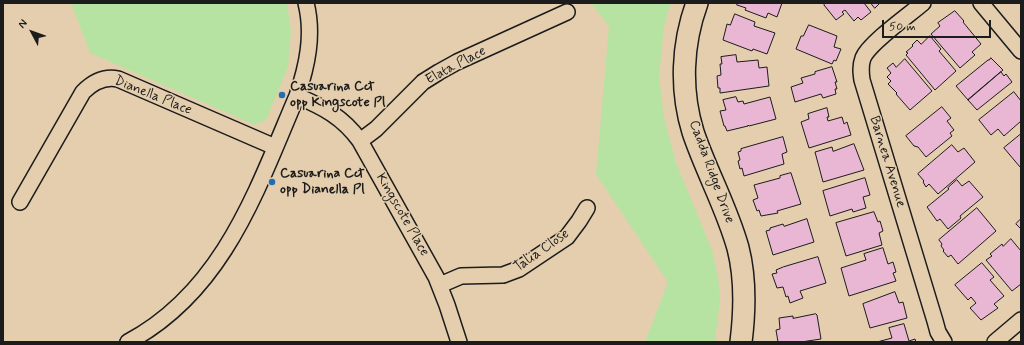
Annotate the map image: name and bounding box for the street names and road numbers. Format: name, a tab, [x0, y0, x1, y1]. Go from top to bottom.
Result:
street label: Elata Place	[423, 43, 489, 89]
street label: Dianella Place	[112, 73, 194, 119]
street label: Barnea Avenue	[865, 114, 909, 210]
street label: Cadda Ridge Drive	[685, 118, 737, 226]
street label: Kingscote Place	[372, 171, 432, 259]
street label: Talia Close	[511, 226, 573, 276]

